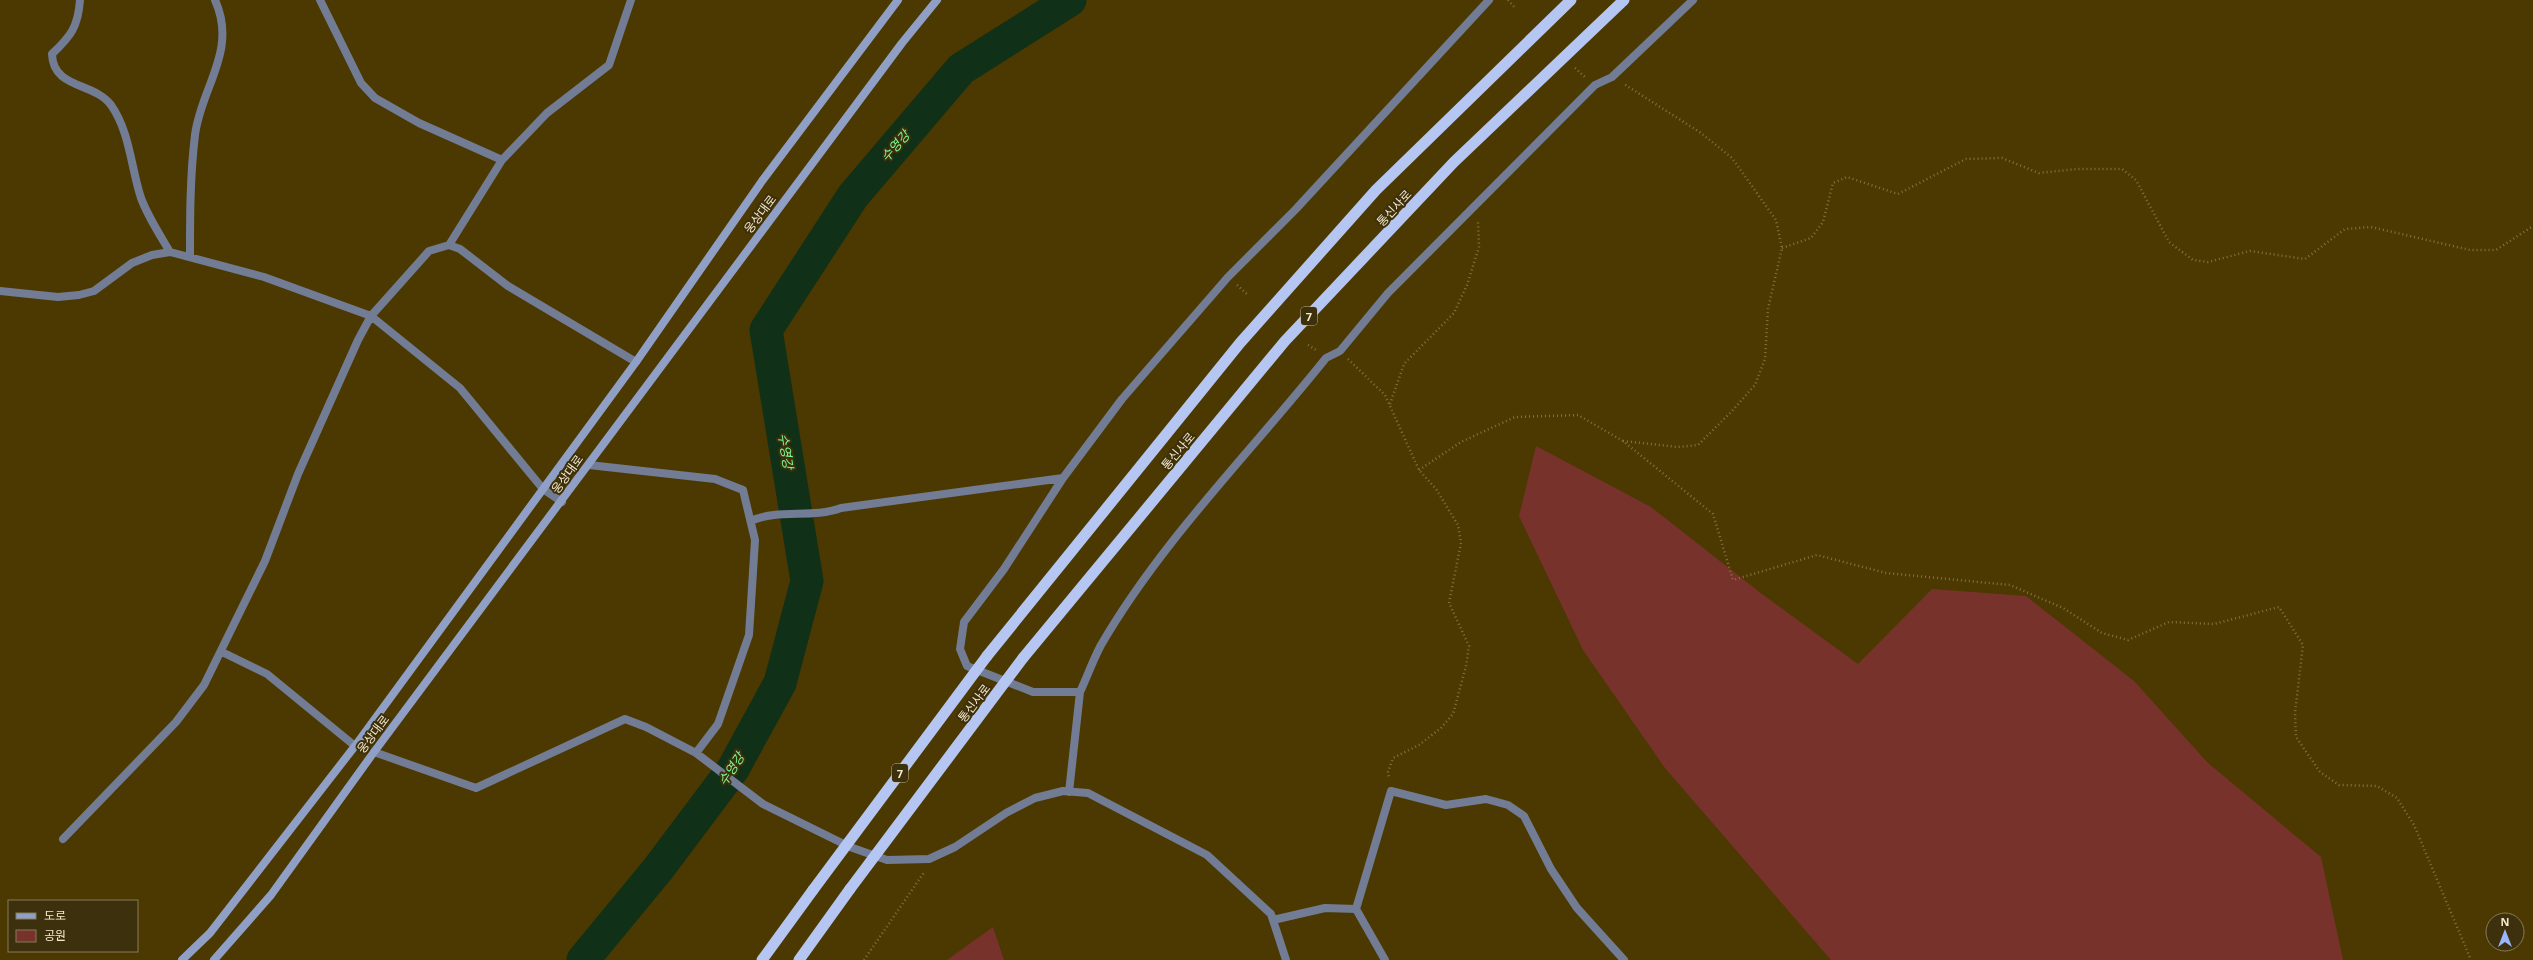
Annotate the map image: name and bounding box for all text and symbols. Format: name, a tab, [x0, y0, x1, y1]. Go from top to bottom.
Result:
water label: 수영강	[876, 125, 915, 165]
street label: 통신사로	[1373, 186, 1415, 230]
street label: 웅상대로	[740, 191, 780, 237]
road number: 7	[1301, 307, 1317, 325]
street label: 통신사로	[1157, 429, 1199, 473]
water label: 수영강	[774, 432, 798, 472]
street label: 웅상대로	[547, 451, 587, 497]
street label: 통신사로	[954, 680, 994, 726]
street label: 웅상대로	[353, 711, 393, 757]
water label: 수영강	[714, 747, 749, 789]
road number: 7	[892, 764, 908, 782]
legend	[8, 900, 138, 952]
text: 도로	[44, 907, 66, 924]
north arrow	[2485, 912, 2525, 952]
text: N	[2501, 914, 2509, 929]
text: 공원	[44, 927, 66, 944]

